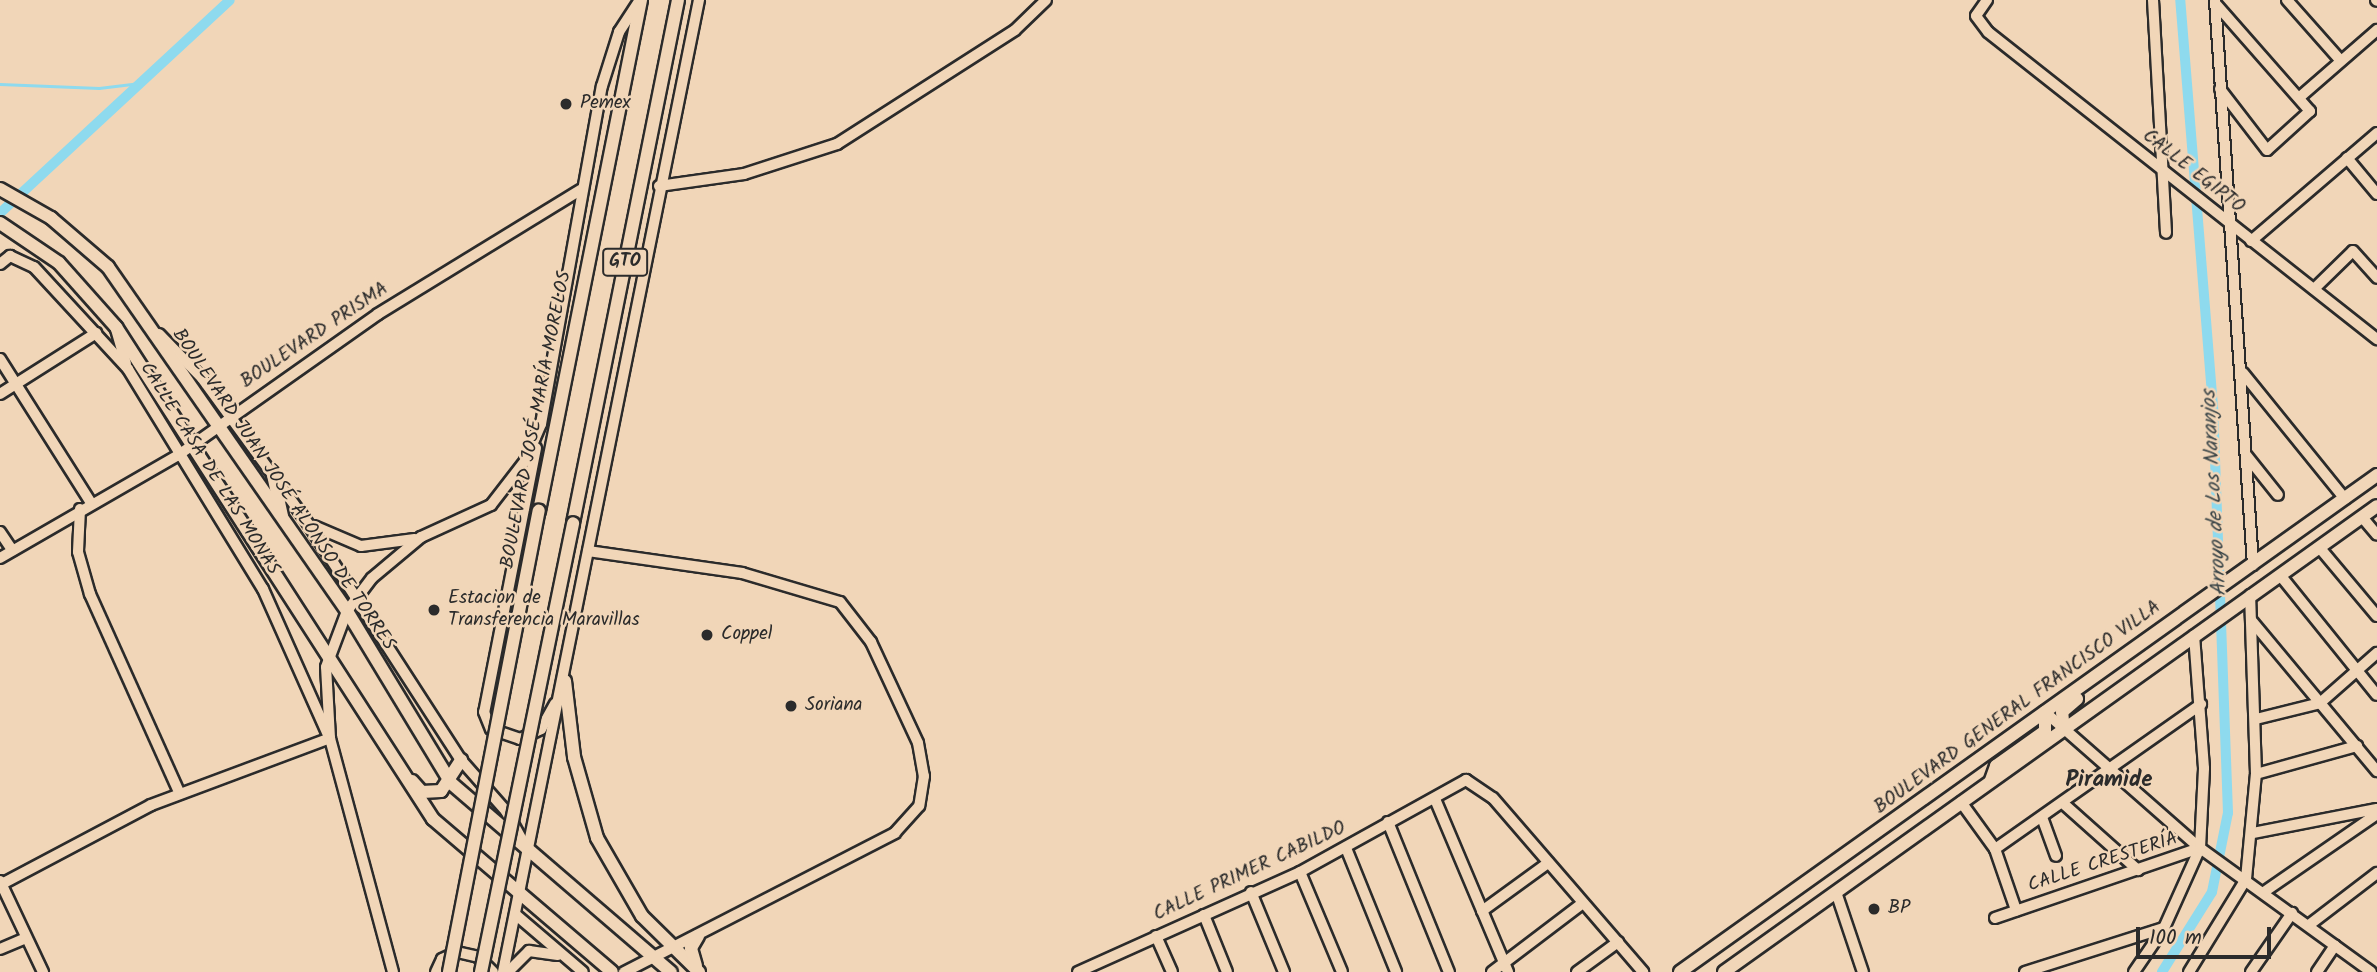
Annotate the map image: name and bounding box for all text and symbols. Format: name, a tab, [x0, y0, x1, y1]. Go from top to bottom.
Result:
place label: Pemex	[580, 93, 631, 115]
marker: Pemex	[558, 96, 574, 112]
street label: CALLE EGIPTO	[2137, 125, 2249, 219]
road number: GTO	[600, 248, 650, 276]
street label: BOULEVARD JOSÉ MARÍA MORELOS	[497, 269, 577, 571]
street label: BOULEVARD PRISMA	[237, 278, 393, 394]
street label: BOULEVARD JUAN JOSÉ ALONSO DE TORRES	[167, 325, 399, 655]
street label: CALLE CASA DE LAS MONAS	[134, 358, 284, 580]
water label: Arroyo de Los Naranjos	[2197, 389, 2233, 597]
place label: Estacion de Transferencia Maravillas	[448, 588, 640, 632]
street label: BOULEVARD GENERAL FRANCISCO VILLA	[1870, 596, 2166, 820]
marker: Estacion de Transferencia Maravillas	[426, 602, 442, 618]
place label: Coppel	[721, 624, 772, 646]
marker: Coppel	[699, 627, 715, 643]
place label: Soriana	[805, 695, 862, 717]
marker: Soriana	[783, 698, 799, 714]
district label: Piramide	[2065, 766, 2153, 794]
street label: CALLE PRIMER CABILDO	[1150, 817, 1350, 927]
street label: CALLE CRESTERÍA	[2025, 828, 2181, 898]
place label: BP	[1888, 898, 1910, 920]
marker: BP	[1866, 901, 1882, 917]
scale bar	[2139, 912, 2274, 956]
text: 100 m	[2149, 922, 2202, 955]

